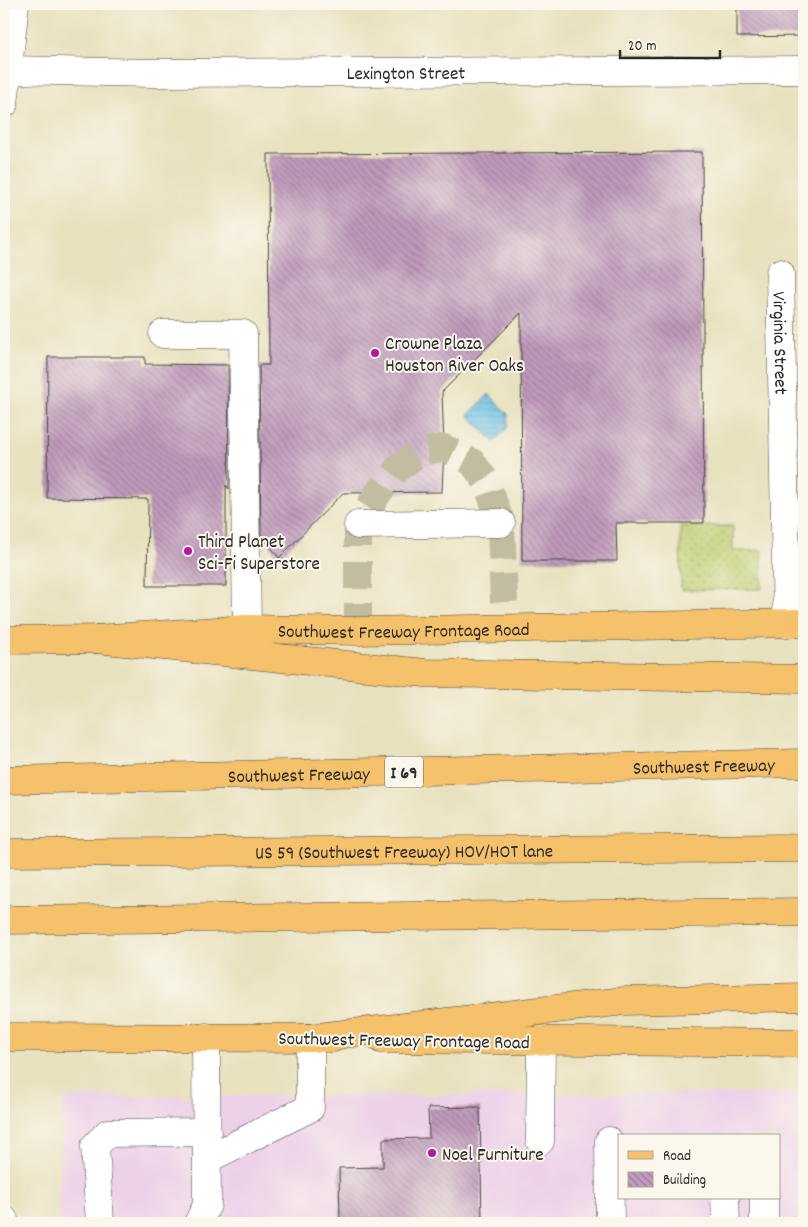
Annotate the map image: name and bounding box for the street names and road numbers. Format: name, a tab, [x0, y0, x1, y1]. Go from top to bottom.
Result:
street label: Lexington Street	[347, 62, 465, 89]
street label: Virginia Street	[763, 291, 792, 395]
street label: Southwest Freeway Frontage Road	[278, 618, 530, 648]
street label: Southwest Freeway	[633, 754, 775, 784]
road number: I 69	[385, 756, 423, 788]
street label: Southwest Freeway	[228, 762, 371, 792]
street label: US 59 (Southwest Freeway) HOV/HOT lane	[255, 840, 553, 868]
street label: Southwest Freeway Frontage Road	[278, 1027, 530, 1058]

